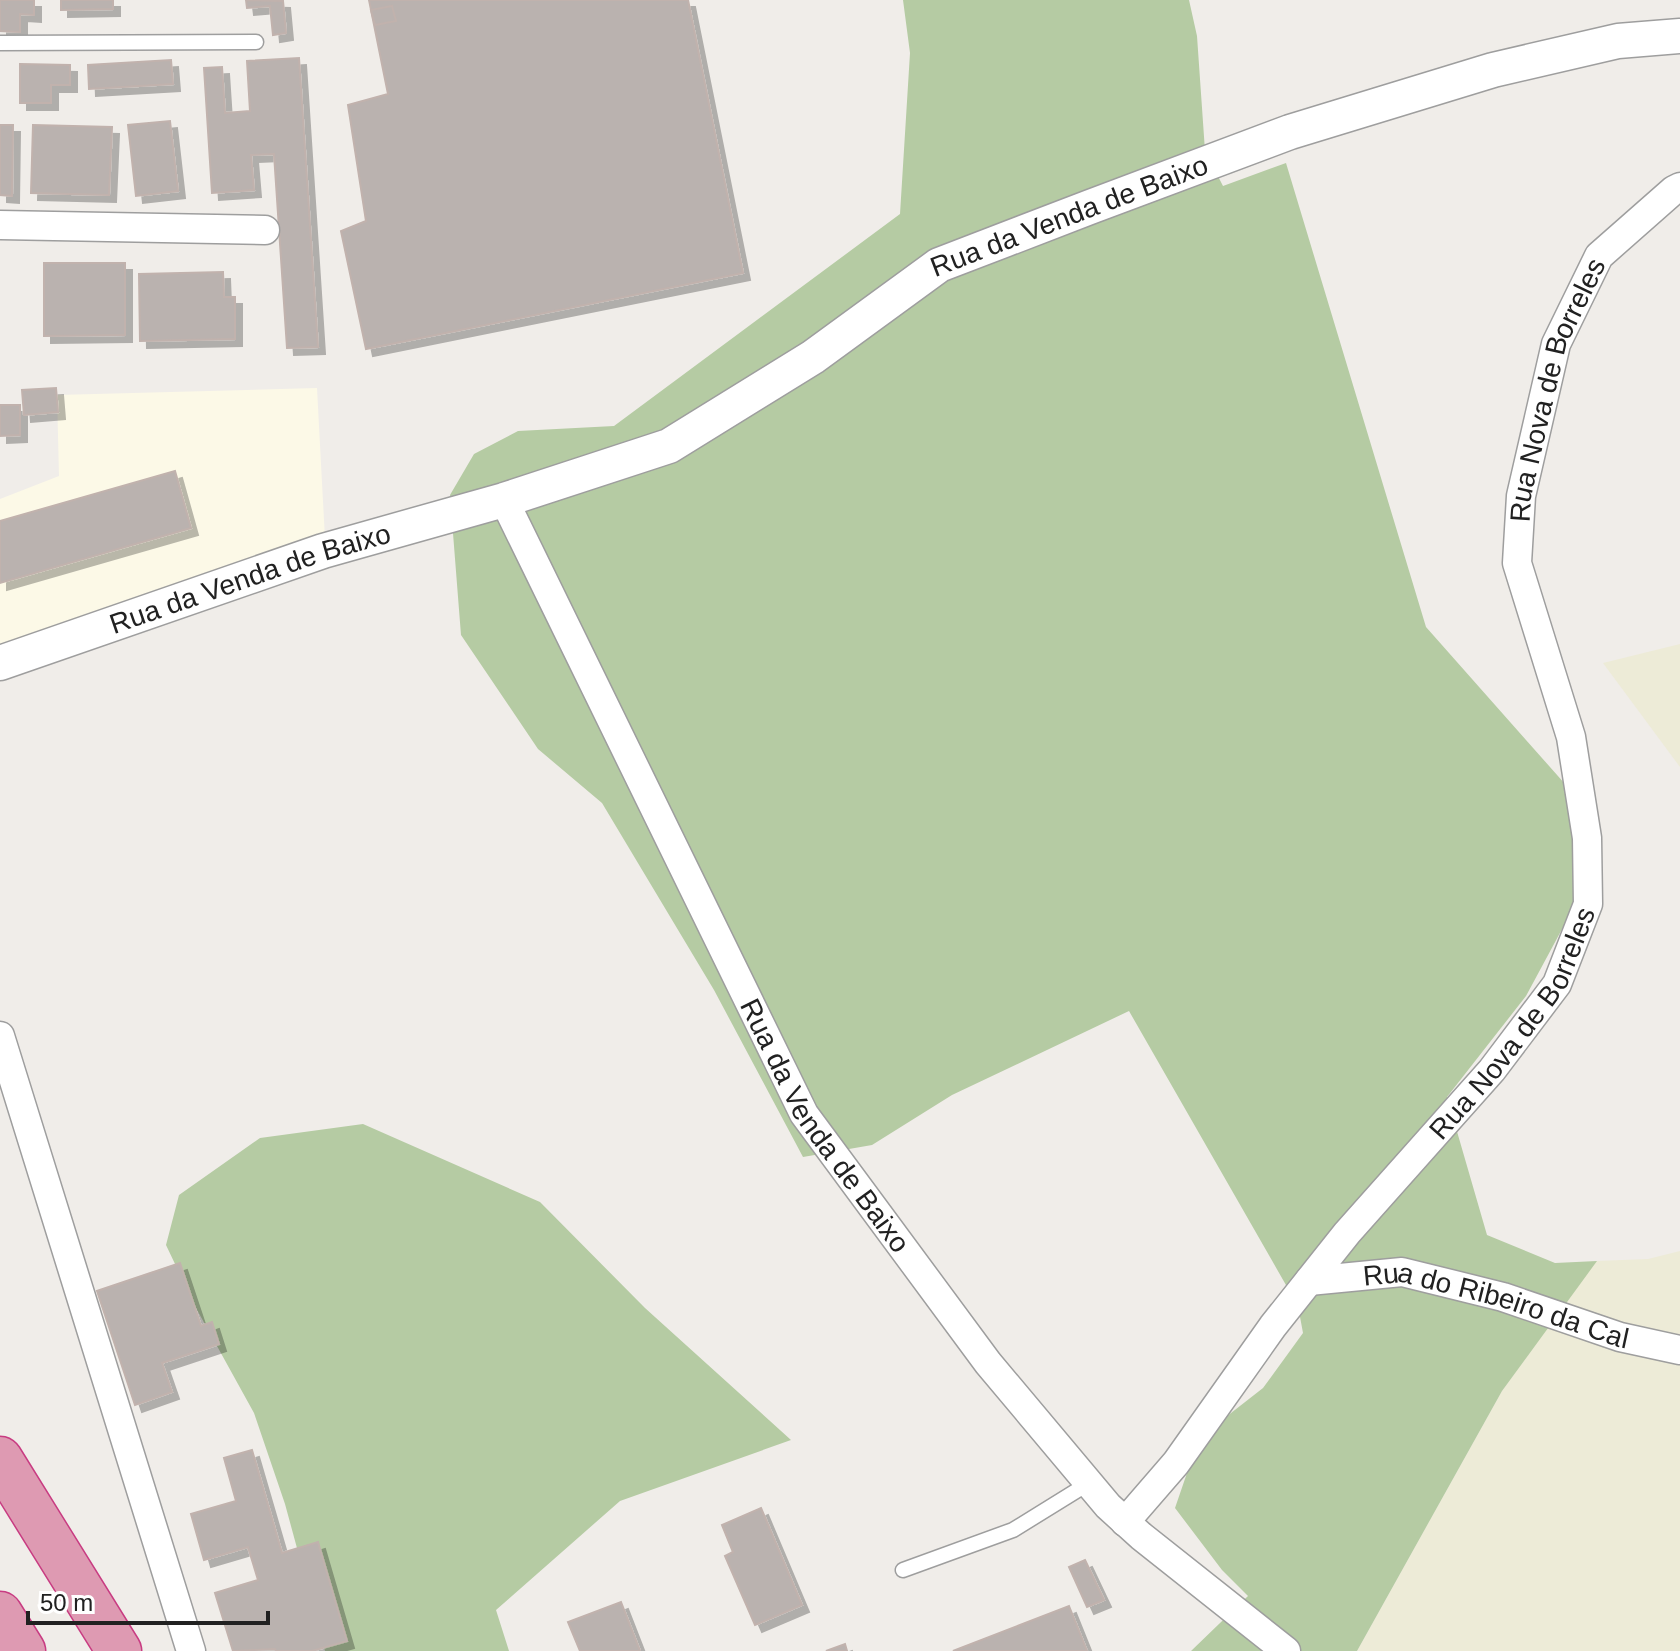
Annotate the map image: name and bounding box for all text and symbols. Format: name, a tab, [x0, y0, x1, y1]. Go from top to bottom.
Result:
street label: Rua da Venda de Baixo	[926, 149, 1212, 283]
street label: Rua Nova de Borreles	[1504, 253, 1612, 523]
street label: Rua da Venda de Baixo	[105, 518, 394, 640]
street label: Rua Nova de Borreles	[1423, 903, 1601, 1145]
street label: Rua da Venda de Baixo	[734, 994, 916, 1258]
street label: Rua do Ribeiro da Cal	[1361, 1257, 1632, 1354]
scale bar	[28, 1575, 268, 1625]
text: 50 m	[40, 1589, 93, 1616]

